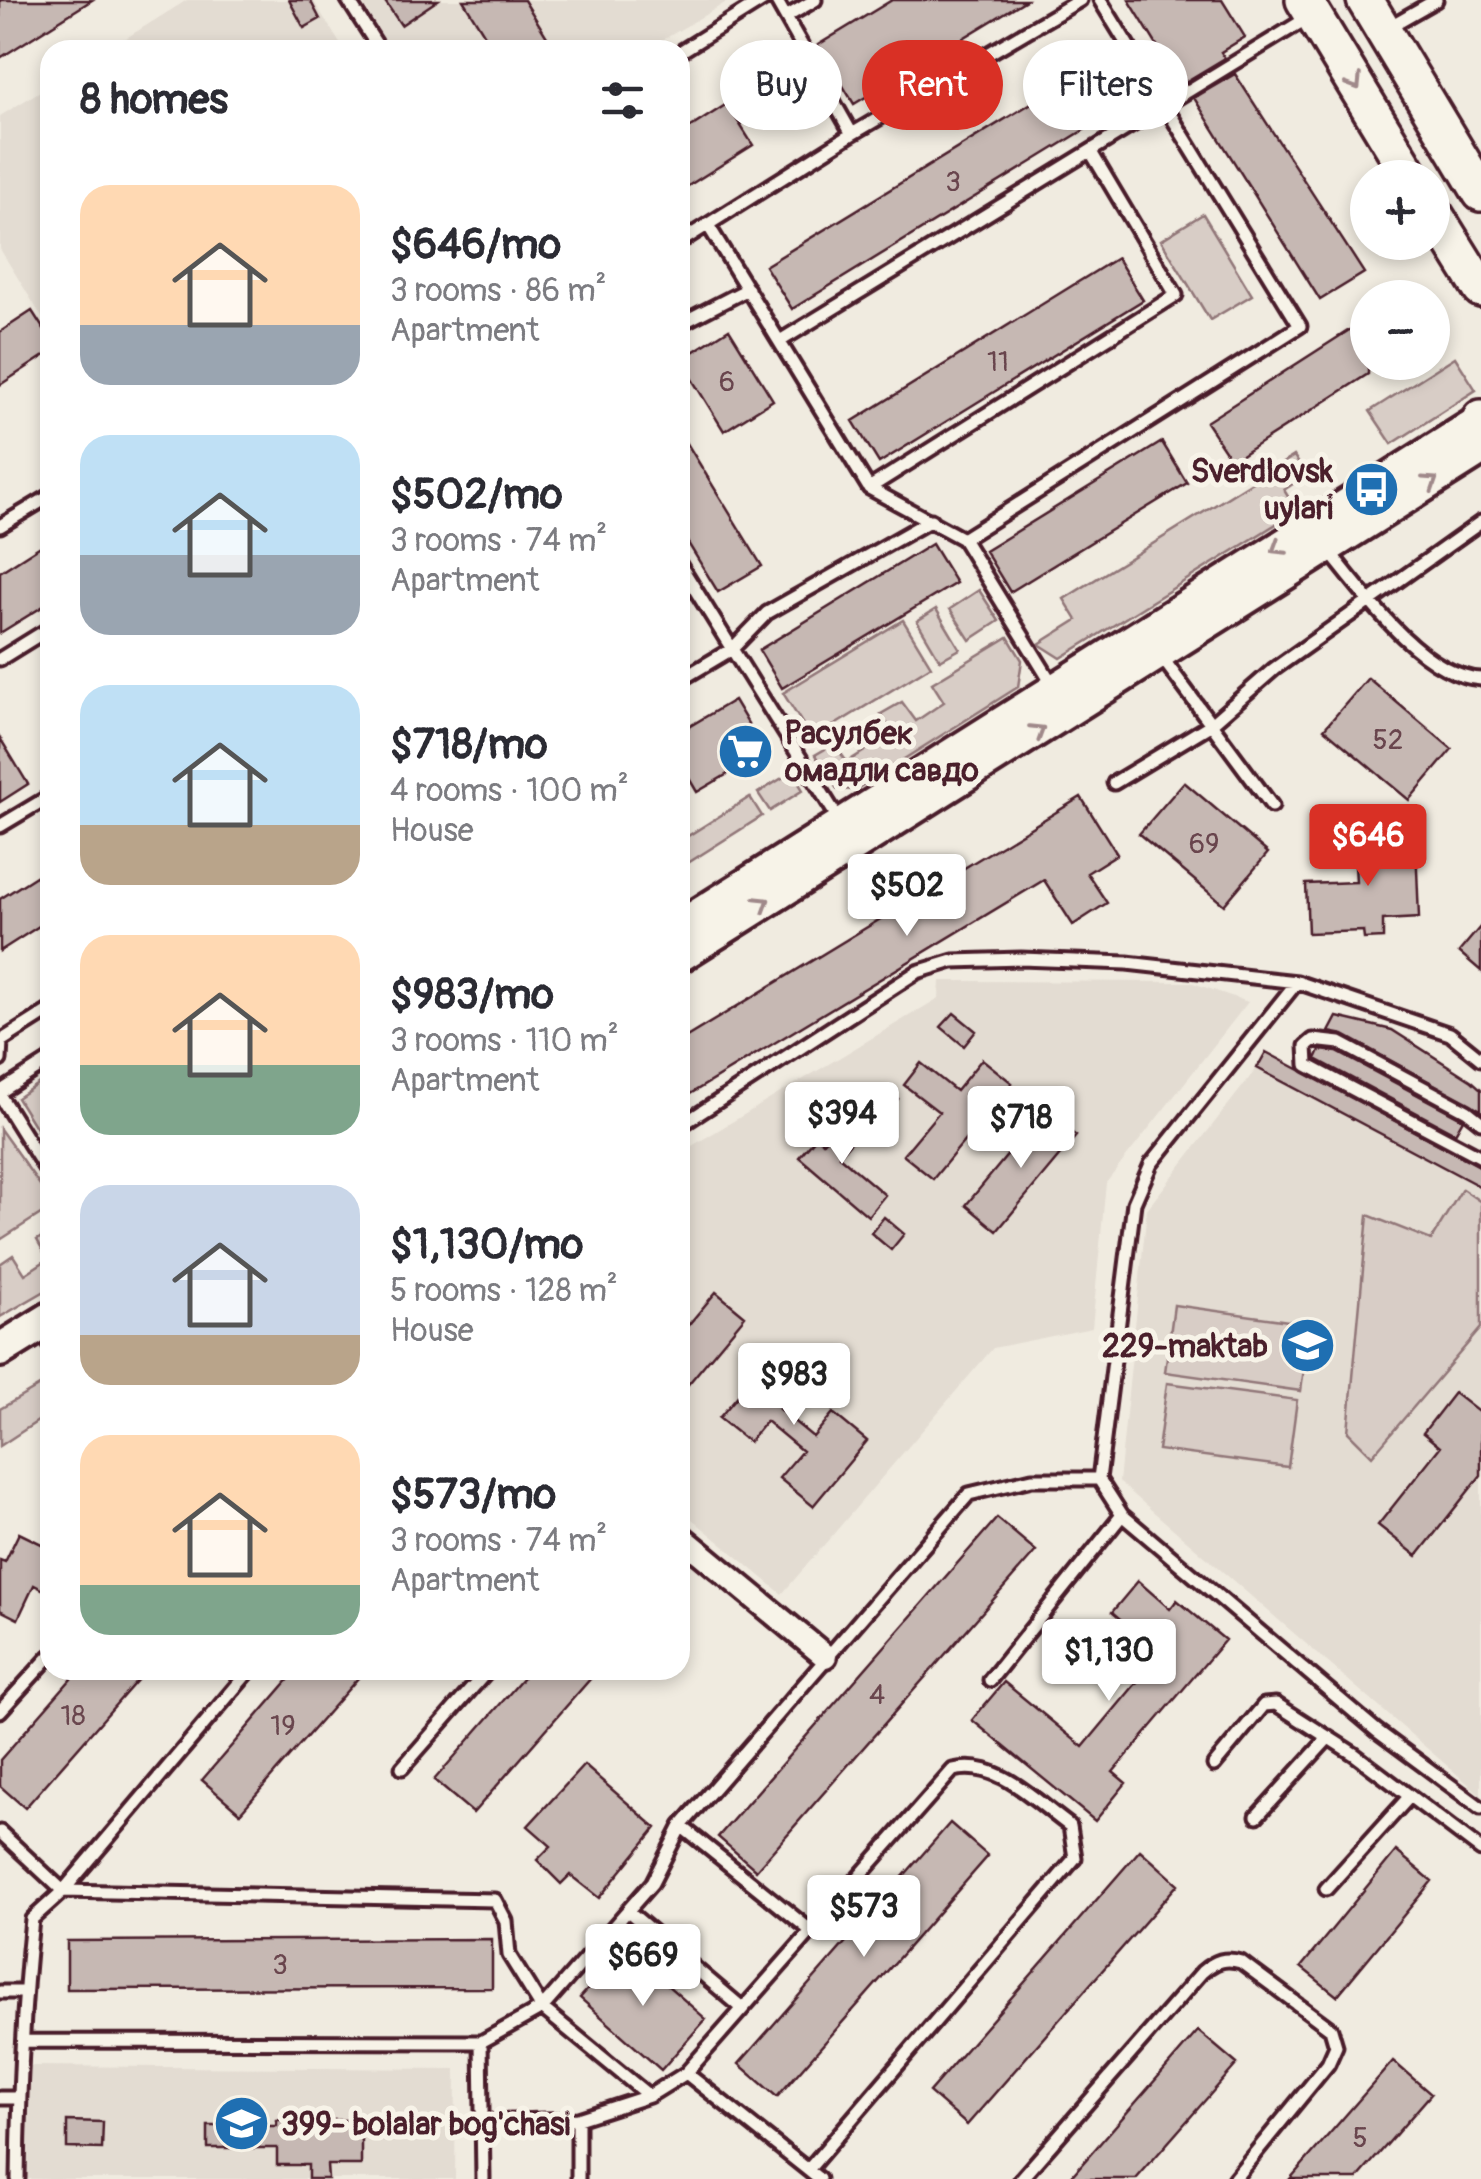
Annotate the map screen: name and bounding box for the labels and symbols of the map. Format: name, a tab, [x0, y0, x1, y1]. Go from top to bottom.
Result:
one-way arrow	[1343, 72, 1362, 90]
house number: 3	[945, 165, 961, 200]
house number: 11	[987, 345, 1009, 380]
house number: 6	[719, 365, 735, 400]
place label: Sverdlovsk uylari	[1191, 452, 1334, 529]
bus stop icon: Sverdlovsk uylari	[1342, 459, 1402, 519]
one-way arrow	[1420, 476, 1438, 495]
one-way arrow	[1271, 536, 1289, 555]
place label: Расулбек омадли савдо	[784, 714, 979, 791]
supermarket icon: Расулбек омадли савдо	[716, 721, 776, 781]
house number: 52	[1373, 723, 1403, 758]
one-way arrow	[1027, 724, 1045, 743]
pin: $646	[1309, 804, 1427, 889]
house number: 69	[1189, 827, 1219, 862]
pin: $502	[848, 854, 966, 939]
one-way arrow	[752, 897, 770, 916]
pin: $394	[783, 1082, 901, 1167]
pin: $718	[962, 1086, 1080, 1171]
school or university icon: 229-maktab	[1277, 1316, 1337, 1376]
place label: 229-maktab	[1102, 1327, 1268, 1367]
pin: $983	[735, 1343, 853, 1428]
pin: $1,130	[1028, 1619, 1190, 1704]
house number: 4	[869, 1678, 885, 1713]
house number: 18	[60, 1699, 86, 1734]
house number: 19	[270, 1709, 296, 1744]
pin: $573	[805, 1875, 923, 1960]
pin: $669	[584, 1924, 702, 2009]
house number: 3	[272, 1948, 288, 1983]
school or university icon: 399- bolalar bog'chasi	[212, 2094, 272, 2154]
place label: 399- bolalar bog'chasi	[281, 2105, 570, 2145]
house number: 5	[1352, 2121, 1368, 2156]

